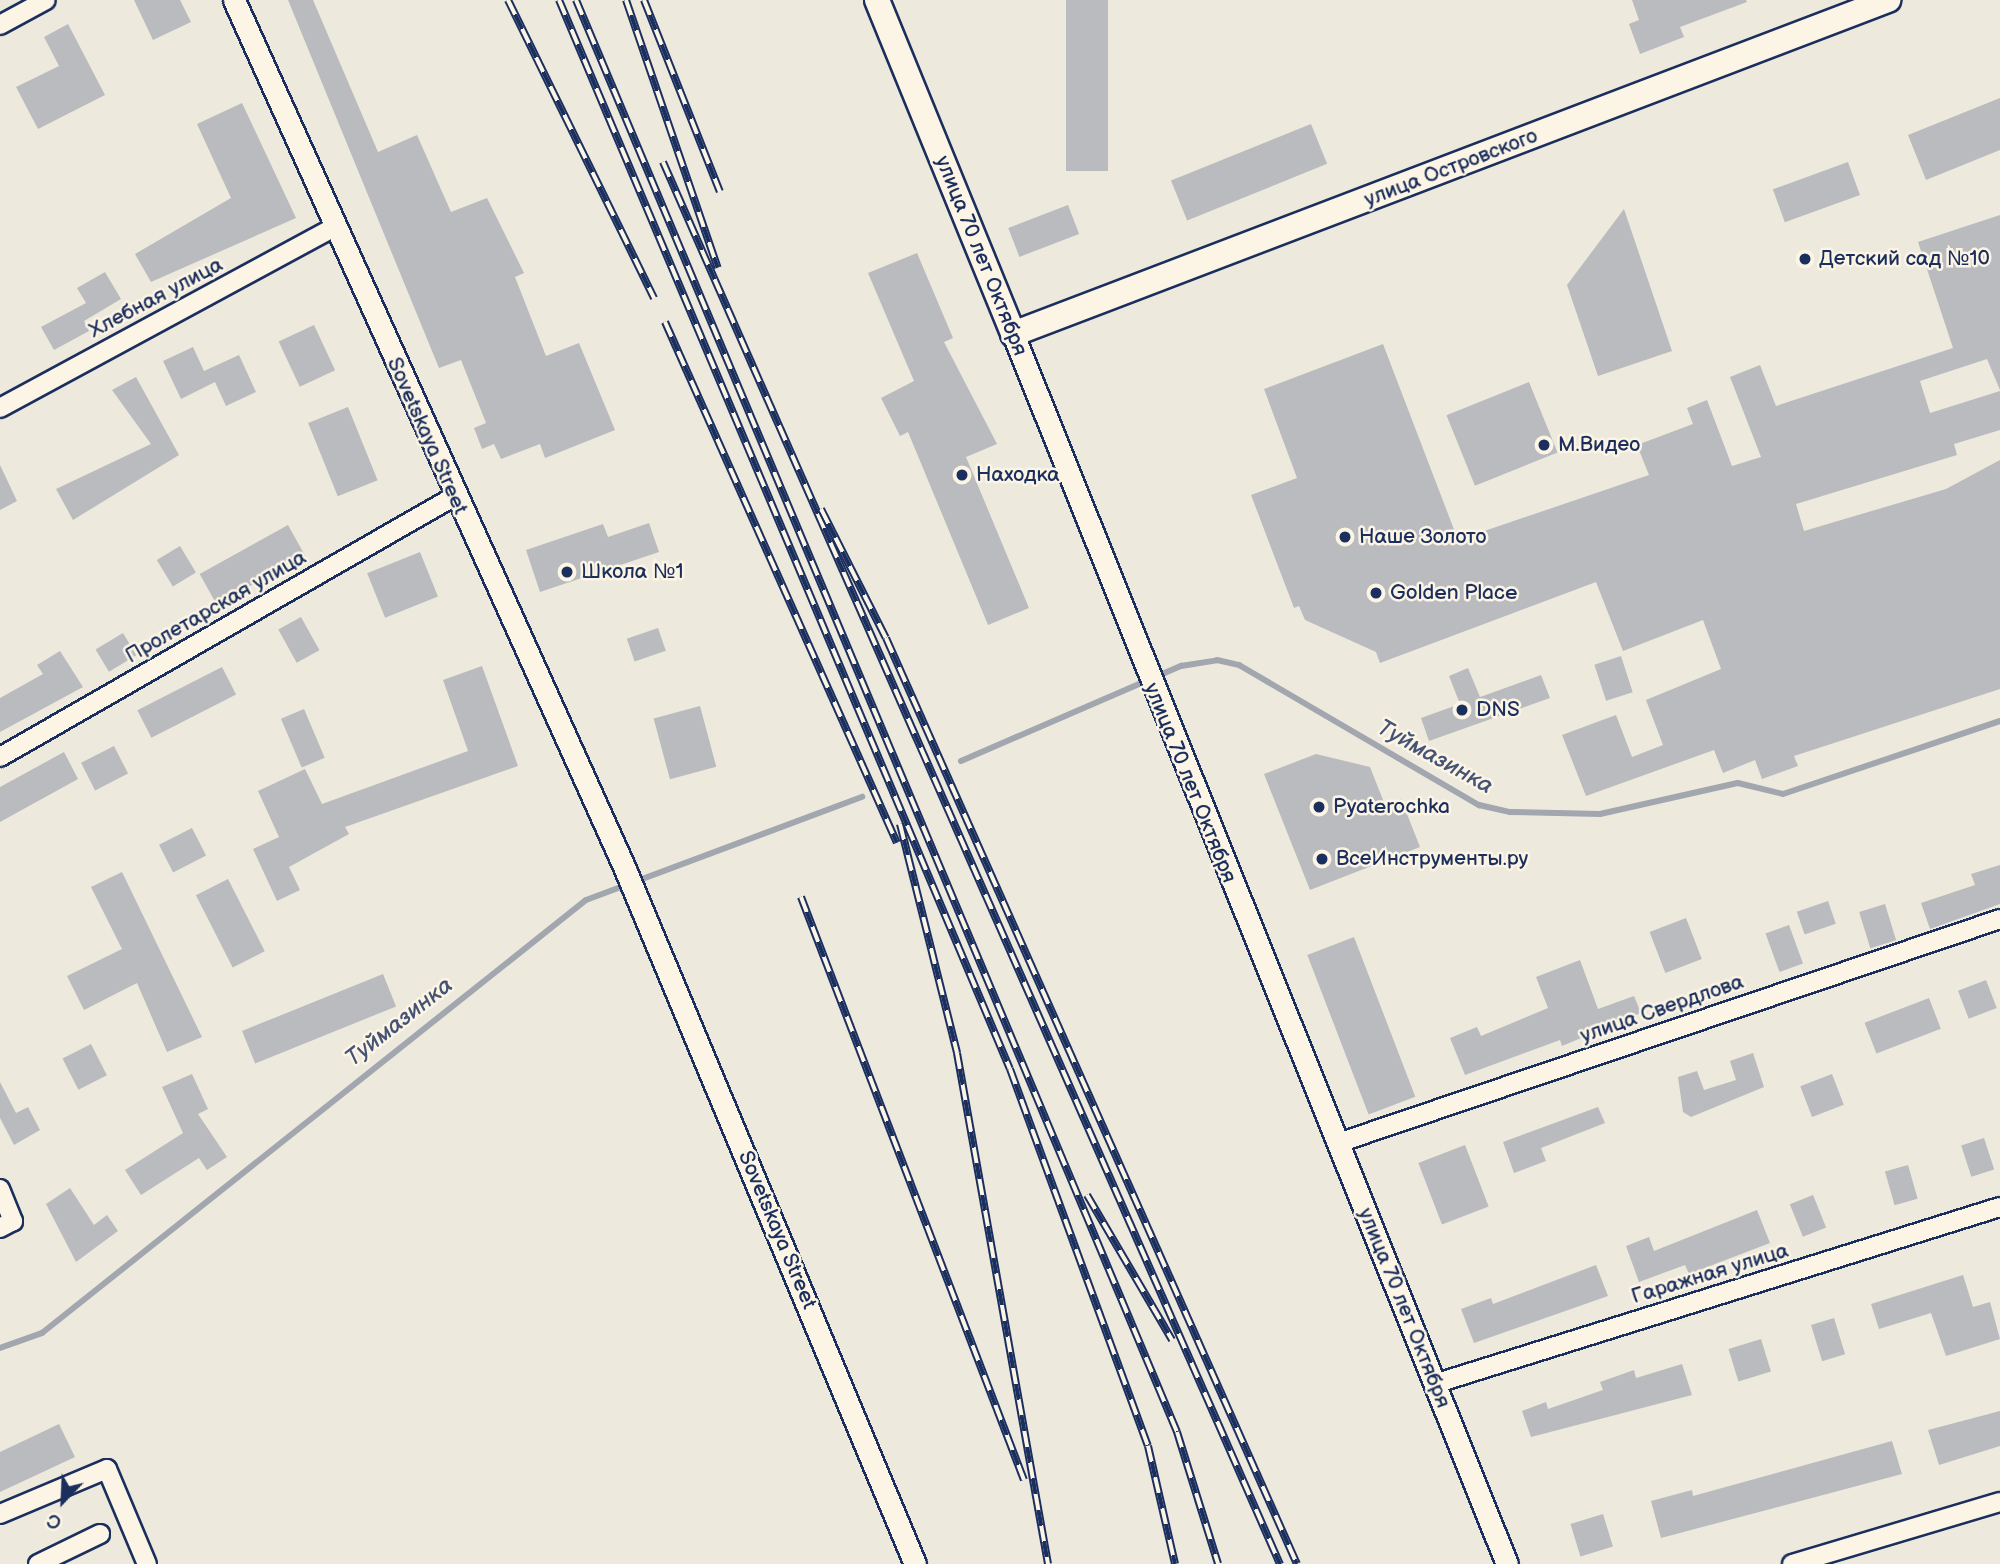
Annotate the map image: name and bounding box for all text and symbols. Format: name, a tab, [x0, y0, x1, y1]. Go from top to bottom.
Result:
street label: улица Островского	[1361, 123, 1541, 213]
street label: улица 70 лет Октября	[929, 152, 1033, 360]
place label: Детский сад №10	[1819, 246, 1990, 272]
marker: Детский сад №10	[1797, 251, 1813, 267]
street label: Хлебная улица	[85, 252, 227, 344]
street label: Sovetskaya Street	[381, 353, 473, 519]
place label: М.Видео	[1558, 432, 1640, 458]
marker: М.Видео	[1536, 437, 1552, 453]
place label: Находка	[976, 462, 1060, 488]
marker: Находка	[954, 467, 970, 483]
place label: Наше Золото	[1359, 524, 1486, 550]
marker: Наше Золото	[1337, 529, 1353, 545]
street label: Пролетарская улица	[121, 545, 311, 669]
place label: Школа №1	[581, 559, 684, 585]
marker: Школа №1	[559, 564, 575, 580]
place label: Golden Place	[1390, 580, 1517, 606]
marker: Golden Place	[1368, 585, 1384, 601]
street label: улица 70 лет Октября	[1138, 679, 1242, 887]
place label: DNS	[1476, 697, 1520, 723]
marker: DNS	[1454, 702, 1470, 718]
water label: Туймазинка	[1372, 714, 1498, 800]
place label: Pyaterochka	[1333, 794, 1450, 820]
marker: Pyaterochka	[1311, 799, 1327, 815]
place label: ВсеИнструменты.ру	[1336, 846, 1528, 872]
marker: ВсеИнструменты.ру	[1314, 851, 1330, 867]
street label: улица Свердлова	[1577, 969, 1747, 1049]
water label: Туймазинка	[340, 972, 458, 1072]
street label: Sovetskaya Street	[732, 1147, 822, 1313]
street label: улица 70 лет Октября	[1352, 1204, 1456, 1412]
street label: Гаражная улица	[1629, 1238, 1791, 1310]
north arrow	[28, 1466, 98, 1536]
text: С	[44, 1508, 65, 1534]

